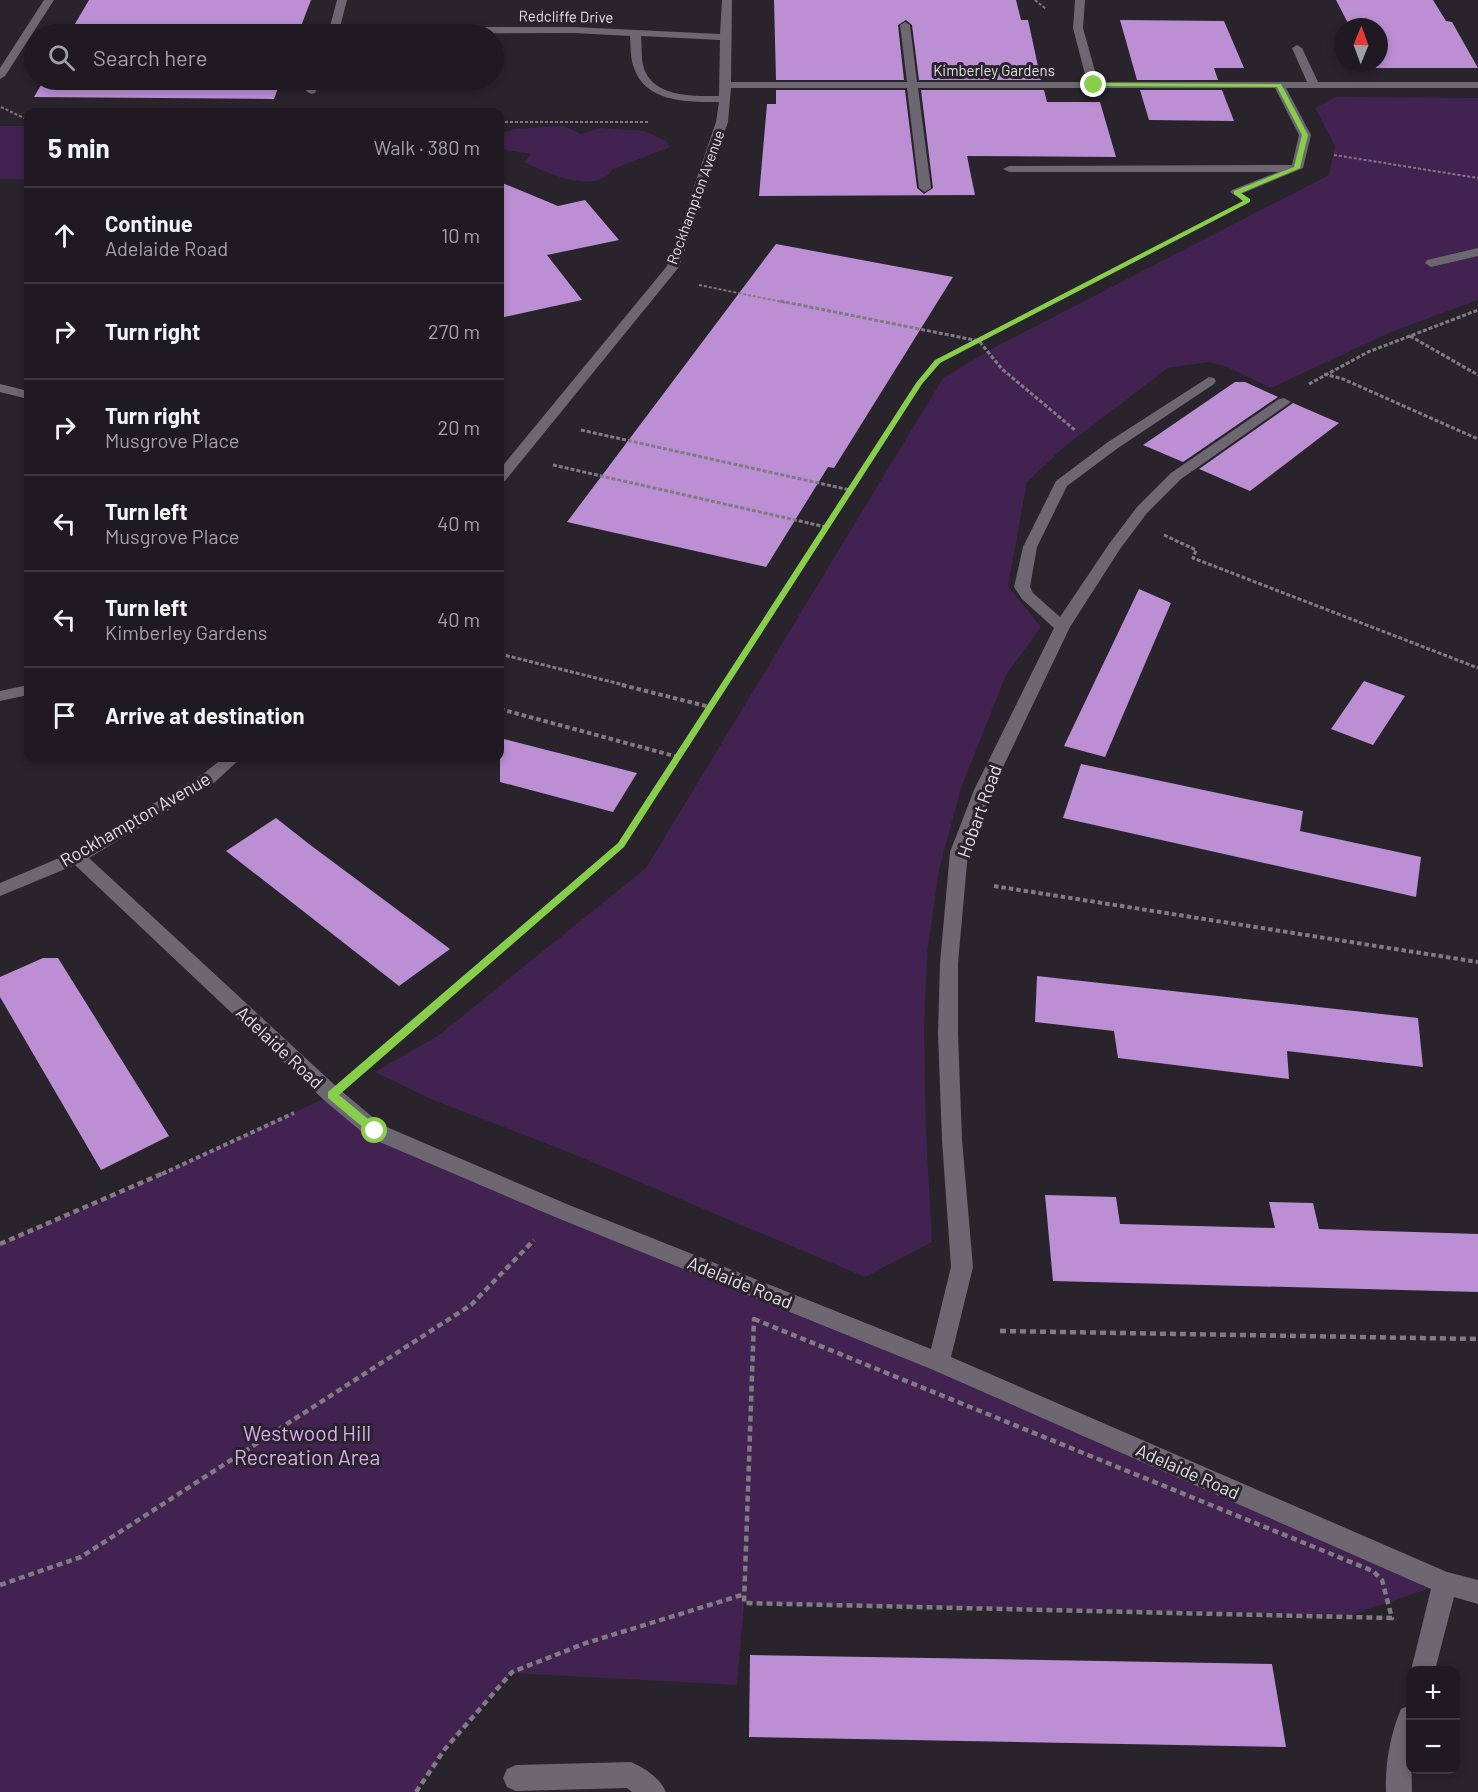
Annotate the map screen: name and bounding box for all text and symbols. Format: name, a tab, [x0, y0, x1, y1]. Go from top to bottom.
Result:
street label: Redcliffe Drive	[518, 6, 614, 26]
north arrow	[1334, 18, 1388, 72]
search box	[24, 24, 504, 90]
icon: search	[45, 41, 78, 74]
text: Search here	[93, 44, 207, 70]
street label: Kimberley Gardens	[933, 61, 1055, 79]
route end	[1080, 71, 1106, 97]
street label: Rockhampton Avenue	[662, 128, 728, 266]
text: 5 min	[48, 132, 110, 163]
text: Walk · 380 m	[374, 135, 480, 159]
text: Continue	[105, 210, 193, 236]
icon: ahead	[48, 219, 81, 252]
text: 10 m	[441, 223, 480, 247]
text: Adelaide Road	[105, 236, 228, 260]
icon: right	[48, 315, 81, 348]
text: Turn right	[105, 318, 200, 344]
text: 270 m	[428, 319, 480, 343]
text: Turn right	[105, 402, 200, 428]
icon: right	[48, 411, 81, 444]
text: 20 m	[437, 415, 480, 439]
text: Musgrove Place	[105, 428, 240, 452]
text: Turn left	[105, 498, 188, 524]
icon: left	[48, 507, 81, 540]
text: 40 m	[437, 511, 480, 535]
text: Musgrove Place	[105, 524, 240, 548]
text: Turn left	[105, 594, 188, 620]
icon: left	[48, 603, 81, 636]
text: 40 m	[437, 607, 480, 631]
text: Kimberley Gardens	[105, 620, 267, 644]
icon: arrive	[48, 699, 81, 732]
text: Arrive at destination	[105, 702, 304, 728]
street label: Hobart Road	[952, 761, 1006, 861]
street label: Rockhampton Avenue	[56, 767, 214, 871]
street label: Adelaide Road	[232, 1001, 328, 1093]
route start	[361, 1117, 387, 1143]
street label: Adelaide Road	[684, 1251, 796, 1313]
park label: Westwood Hill Recreation Area	[234, 1420, 380, 1469]
street label: Adelaide Road	[1133, 1438, 1243, 1504]
map controls	[1406, 1666, 1460, 1774]
button: +	[1406, 1666, 1460, 1720]
button: −	[1406, 1720, 1460, 1774]

